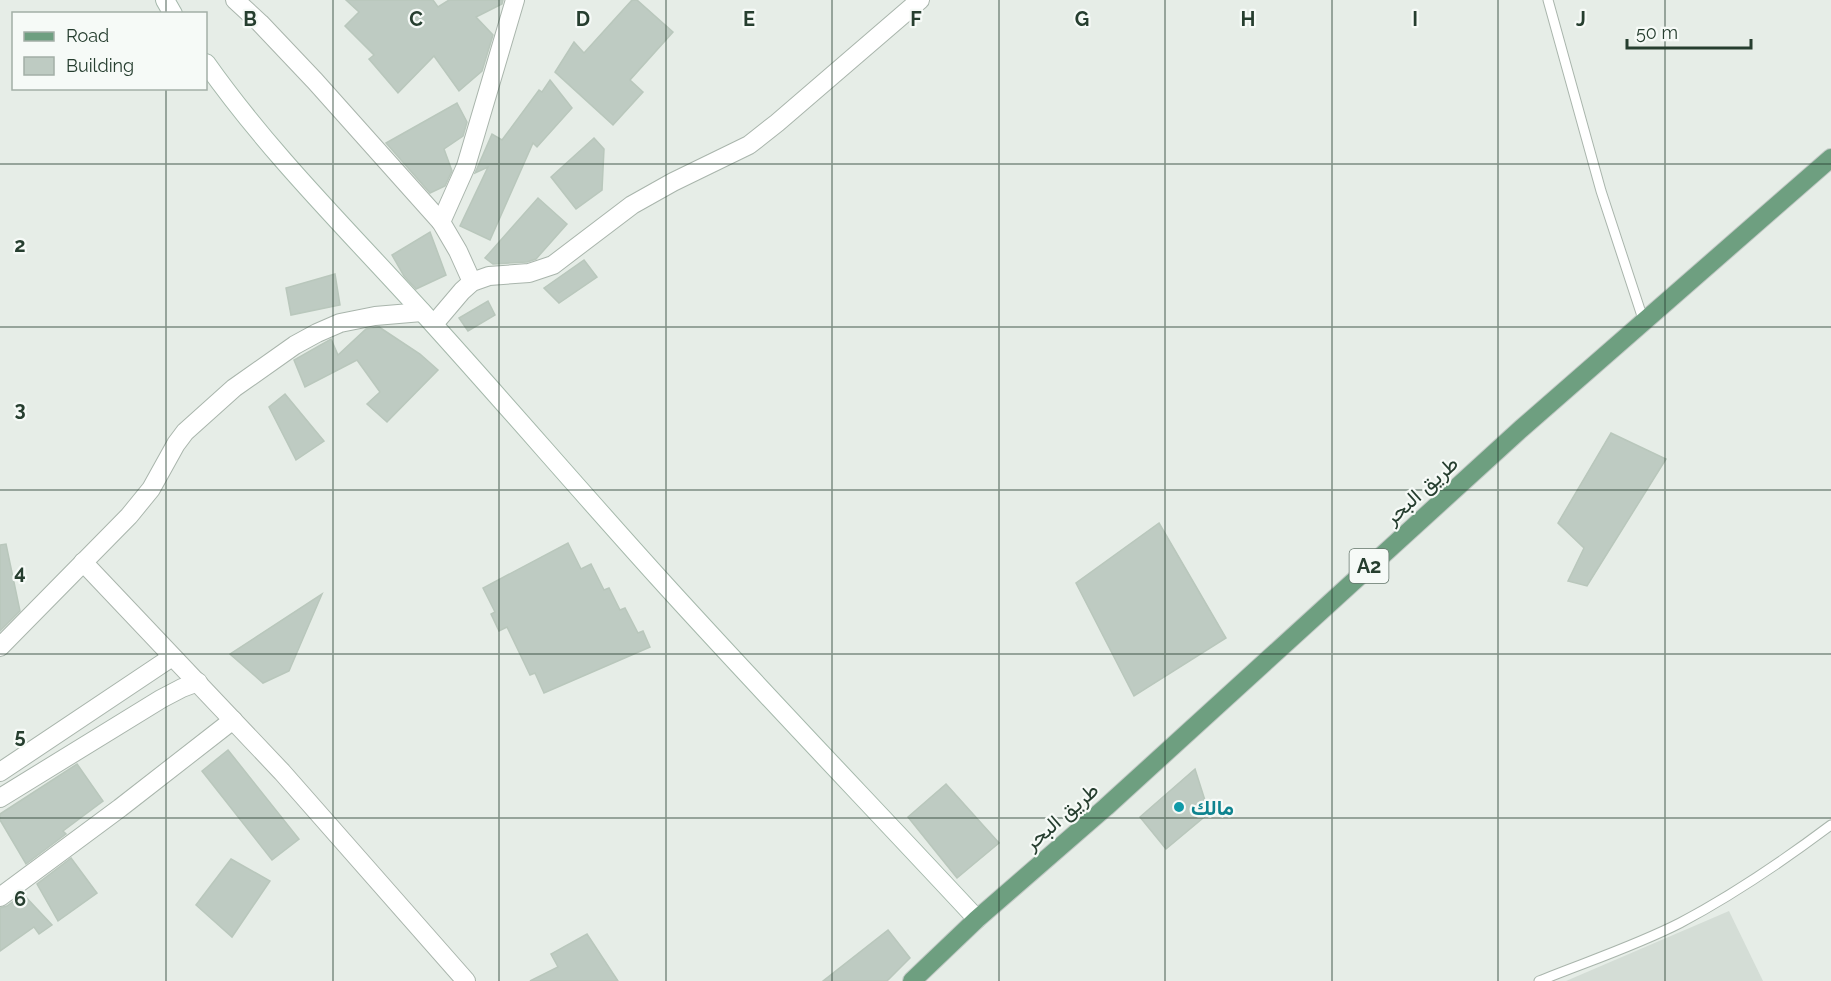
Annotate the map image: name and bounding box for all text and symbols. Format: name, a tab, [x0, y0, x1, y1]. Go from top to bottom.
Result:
text: B	[243, 7, 257, 31]
text: C	[409, 7, 423, 31]
text: D	[576, 7, 590, 31]
text: E	[743, 7, 755, 31]
text: F	[910, 7, 922, 31]
text: G	[1075, 7, 1089, 31]
text: H	[1241, 7, 1255, 31]
text: I	[1412, 7, 1418, 31]
text: J	[1576, 7, 1586, 31]
legend	[12, 12, 207, 90]
scale bar	[1627, 12, 1752, 50]
text: 50 m	[1636, 22, 1678, 43]
text: Road	[66, 25, 109, 46]
text: Building	[66, 55, 134, 76]
text: 2	[14, 233, 26, 257]
text: 3	[14, 397, 26, 421]
street label: طريق البحر	[1378, 450, 1464, 531]
road number: A2	[1350, 549, 1388, 583]
text: 4	[14, 560, 26, 584]
text: 5	[14, 724, 26, 748]
street label: طريق البحر	[1018, 777, 1104, 857]
place label: مالك	[1191, 795, 1234, 820]
marker: مالك	[1172, 800, 1186, 814]
text: 6	[14, 887, 26, 911]

